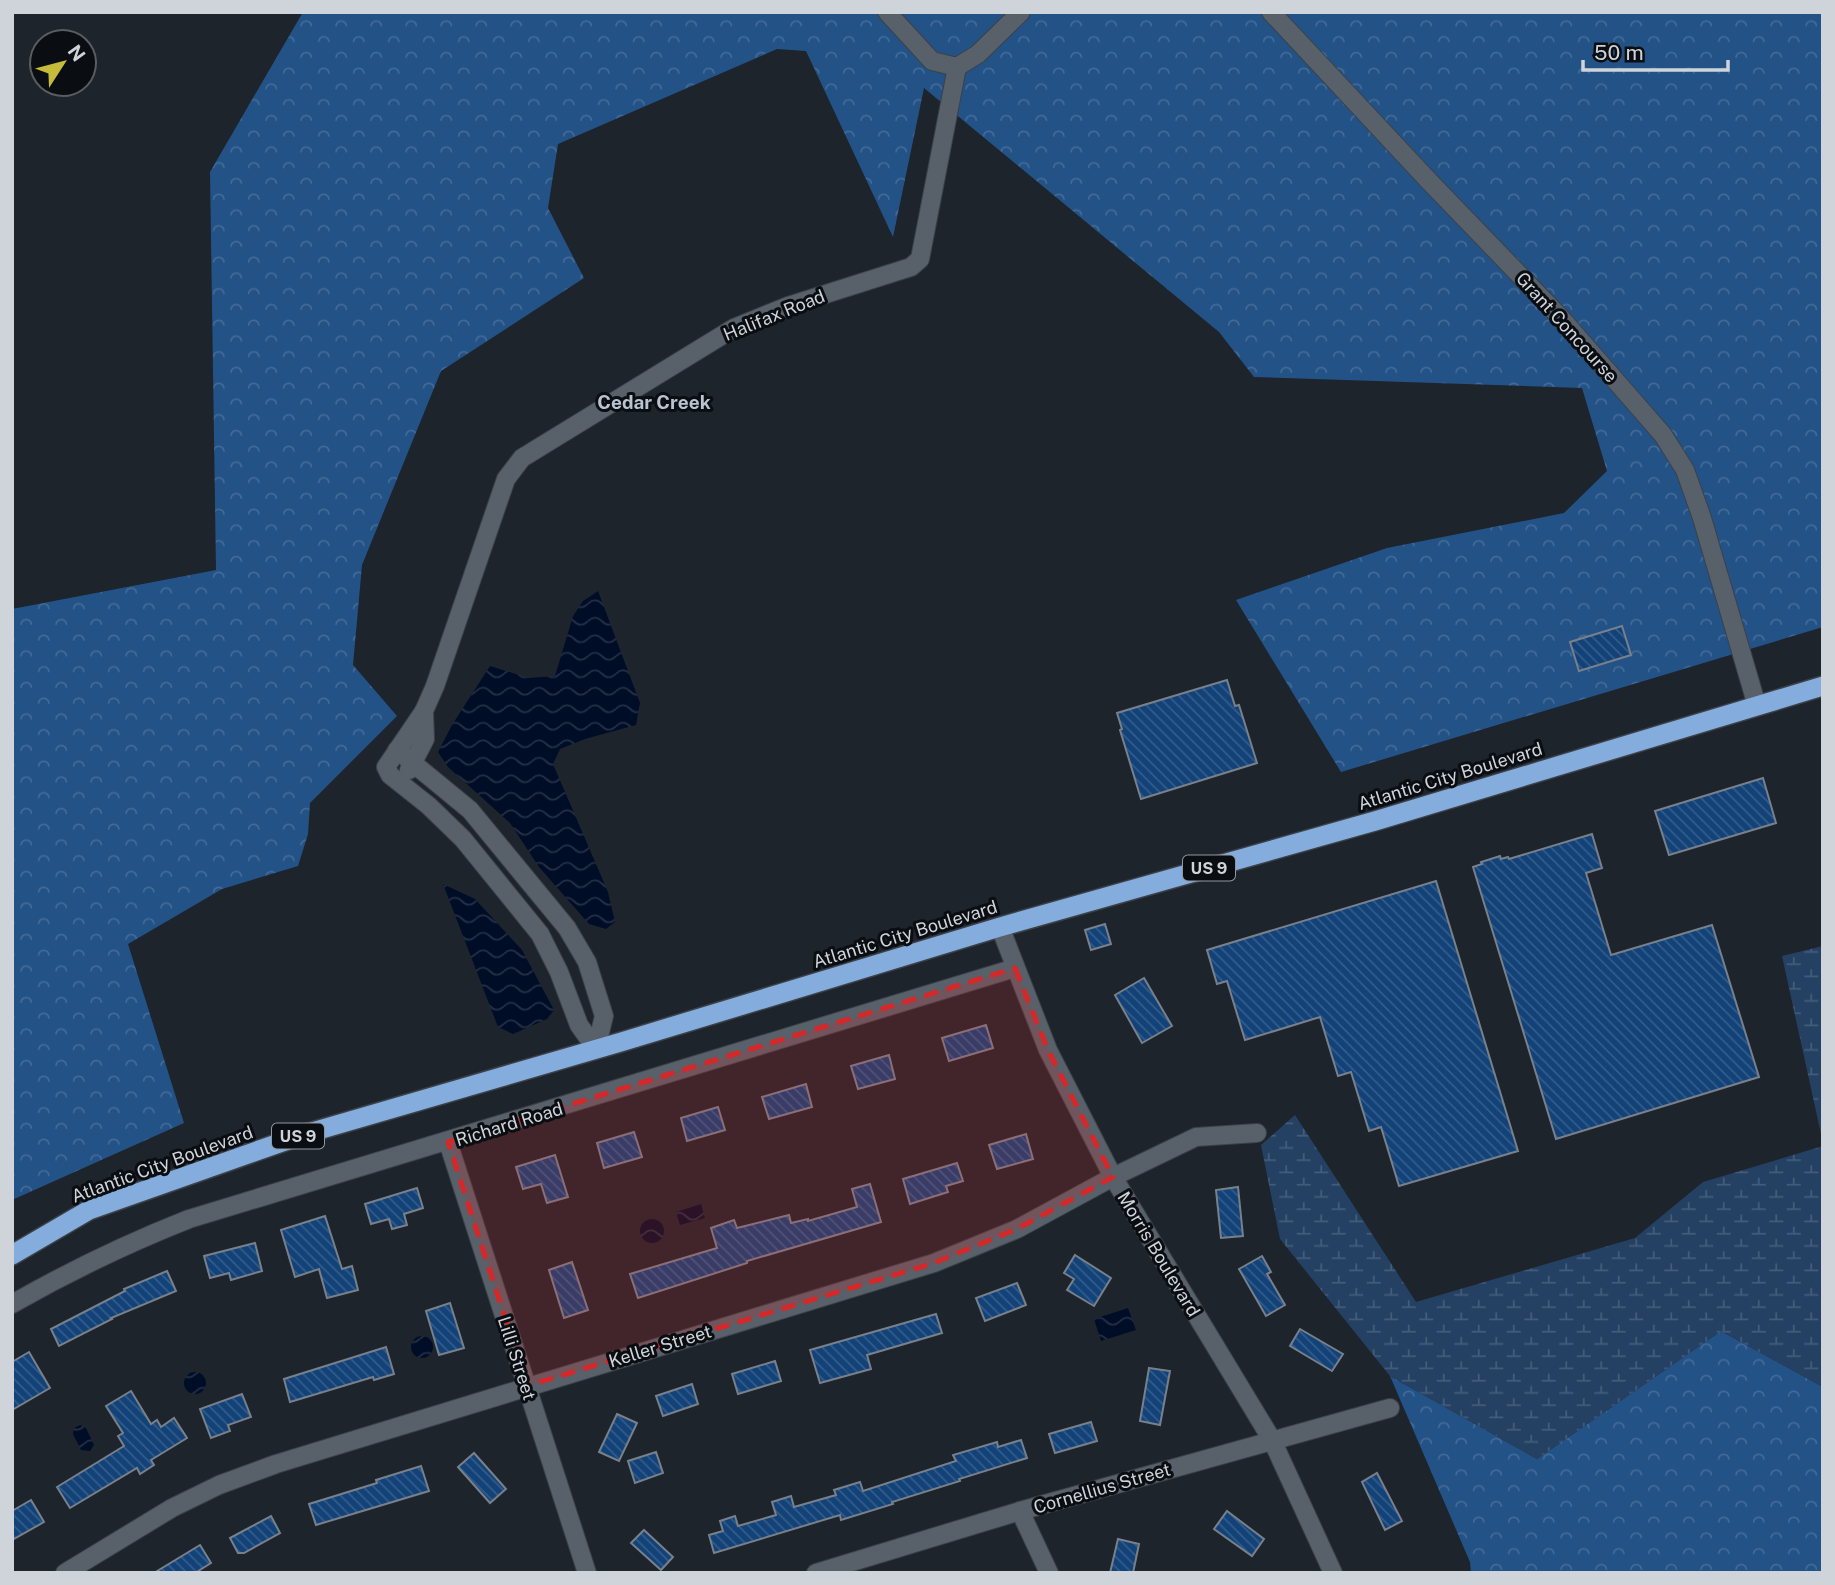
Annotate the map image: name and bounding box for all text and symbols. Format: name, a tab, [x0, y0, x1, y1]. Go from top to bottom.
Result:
north arrow	[28, 28, 98, 98]
scale bar	[1583, 28, 1728, 72]
text: 50 m	[1594, 40, 1644, 65]
text: N	[63, 41, 90, 65]
street label: Grant Concourse	[1512, 268, 1622, 386]
street label: Halifax Road	[720, 285, 828, 345]
district label: Cedar Creek	[597, 391, 711, 413]
street label: Atlantic City Boulevard	[1355, 738, 1545, 814]
road number: US 9	[1183, 856, 1235, 880]
street label: Atlantic City Boulevard	[810, 896, 1000, 972]
street label: Richard Road	[453, 1098, 565, 1150]
street label: Atlantic City Boulevard	[68, 1121, 256, 1207]
road number: US 9	[272, 1124, 324, 1148]
street label: Morris Boulevard	[1113, 1188, 1205, 1320]
street label: Lilli Street	[494, 1313, 540, 1403]
street label: Keller Street	[606, 1320, 714, 1372]
street label: Cornellius Street	[1031, 1458, 1173, 1518]

